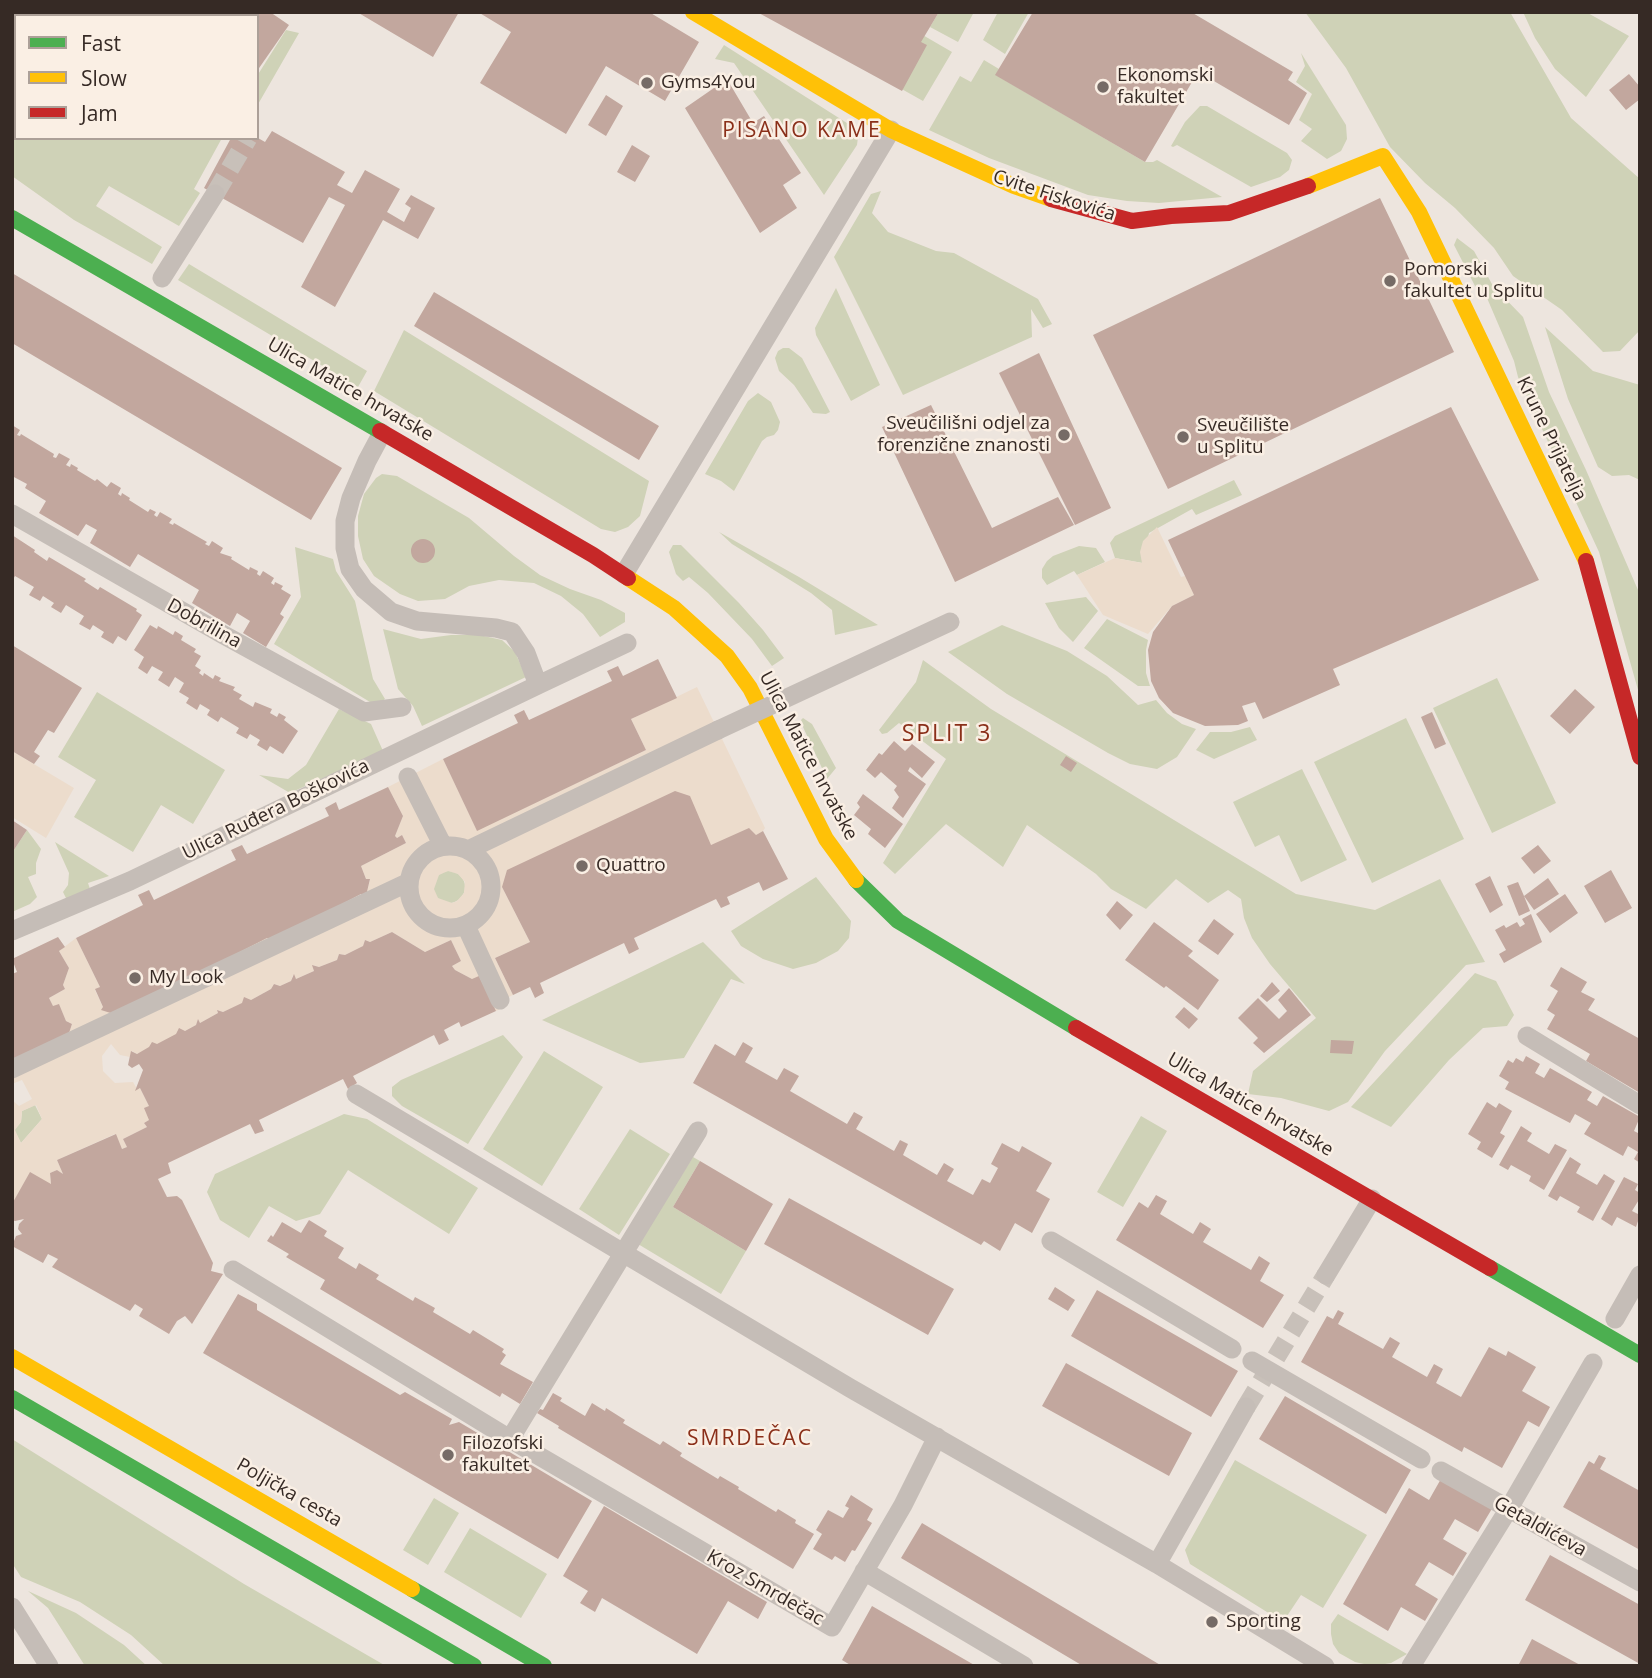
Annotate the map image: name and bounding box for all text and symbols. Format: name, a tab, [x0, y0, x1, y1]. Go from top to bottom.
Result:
legend	[14, 14, 259, 140]
text: Fast	[81, 29, 121, 57]
text: Slow	[81, 64, 127, 92]
place label: Ekonomski fakultet	[1117, 65, 1213, 109]
place label: Gyms4You	[661, 72, 756, 94]
marker: Gyms4You	[639, 75, 655, 91]
marker: Ekonomski fakultet	[1095, 79, 1111, 95]
text: Jam	[81, 99, 118, 127]
district label: PISANO KAME	[724, 118, 880, 144]
street label: Cvite Fiskovića	[990, 165, 1118, 227]
place label: Pomorski fakultet u Splitu	[1404, 259, 1543, 303]
marker: Pomorski fakultet u Splitu	[1382, 273, 1398, 289]
street label: Ulica Matice hrvatske	[263, 333, 437, 447]
street label: Krune Prijatelja	[1511, 373, 1591, 505]
place label: Sveučilišni odjel za forenzične znanosti	[877, 413, 1050, 457]
place label: Sveučilište u Splitu	[1197, 415, 1289, 459]
marker: Sveučilišni odjel za forenzične znanosti	[1056, 427, 1072, 443]
marker: Sveučilište u Splitu	[1175, 429, 1191, 445]
street label: Dobrilina	[163, 594, 245, 654]
street label: Ulica Matice hrvatske	[754, 668, 862, 844]
district label: SPLIT 3	[903, 720, 991, 748]
street label: Ulica Ruđera Boškovića	[179, 755, 373, 865]
place label: Quattro	[596, 855, 666, 877]
marker: Quattro	[574, 858, 590, 874]
place label: My Look	[149, 967, 223, 989]
marker: My Look	[127, 970, 143, 986]
street label: Ulica Matice hrvatske	[1163, 1048, 1337, 1162]
district label: SMRDEČAC	[688, 1426, 812, 1452]
place label: Filozofski fakultet	[462, 1433, 543, 1477]
marker: Filozofski fakultet	[440, 1447, 456, 1463]
street label: Poljička cesta	[232, 1454, 346, 1532]
street label: Getaldićeva	[1489, 1492, 1591, 1562]
street label: Kroz Smrdečac	[702, 1545, 828, 1631]
place label: Sporting	[1226, 1611, 1301, 1633]
marker: Sporting	[1204, 1614, 1220, 1630]

